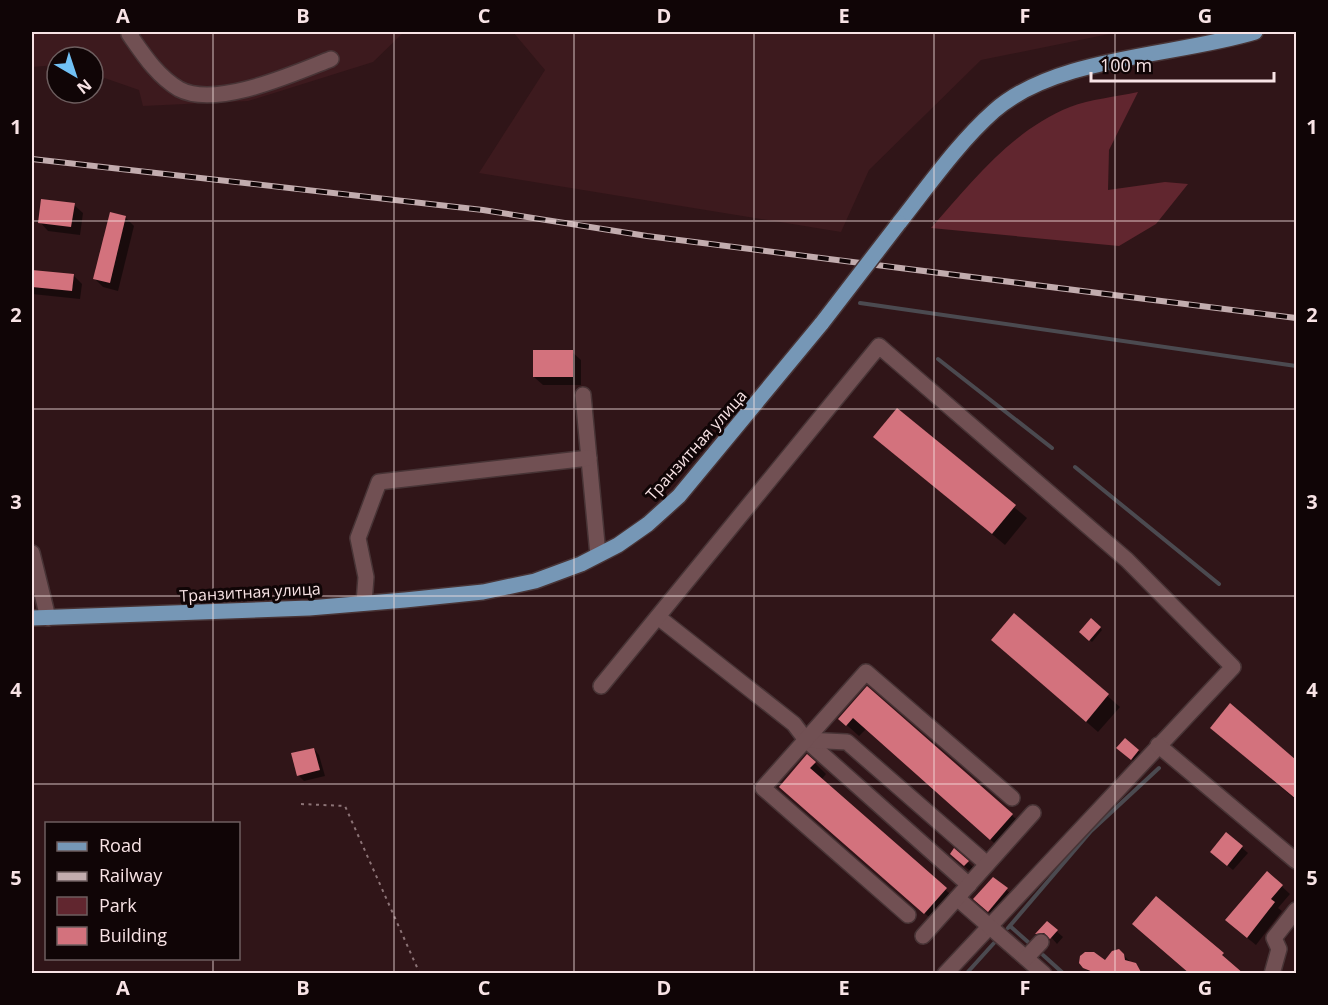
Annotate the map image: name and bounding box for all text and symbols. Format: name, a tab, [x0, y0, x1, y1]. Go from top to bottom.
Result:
text: A	[116, 2, 130, 29]
text: B	[296, 2, 310, 29]
text: C	[478, 2, 491, 29]
text: D	[657, 2, 671, 29]
text: E	[838, 2, 850, 29]
text: F	[1020, 2, 1030, 29]
text: G	[1198, 2, 1212, 29]
north arrow	[45, 45, 105, 105]
scale bar	[1091, 45, 1274, 83]
text: 100 m	[1100, 53, 1152, 77]
text: N	[72, 74, 96, 99]
text: 1	[10, 113, 22, 140]
text: 1	[1306, 113, 1318, 140]
text: 2	[10, 301, 22, 328]
text: 2	[1306, 301, 1318, 328]
street label: Транзитная улица	[641, 385, 751, 505]
text: 3	[10, 488, 22, 515]
text: 3	[1306, 488, 1318, 515]
street label: Транзитная улица	[179, 577, 321, 607]
text: 4	[10, 676, 22, 703]
text: 4	[1306, 676, 1318, 703]
legend	[45, 822, 240, 960]
text: Road	[99, 833, 142, 857]
text: Railway	[99, 863, 163, 887]
text: 5	[10, 864, 22, 891]
text: 5	[1306, 864, 1318, 891]
text: Park	[99, 893, 137, 917]
text: Building	[99, 923, 167, 947]
text: A	[116, 974, 130, 1001]
text: B	[296, 974, 310, 1001]
text: C	[478, 974, 491, 1001]
text: D	[657, 974, 671, 1001]
text: E	[838, 974, 850, 1001]
text: F	[1020, 974, 1030, 1001]
text: G	[1198, 974, 1212, 1001]

